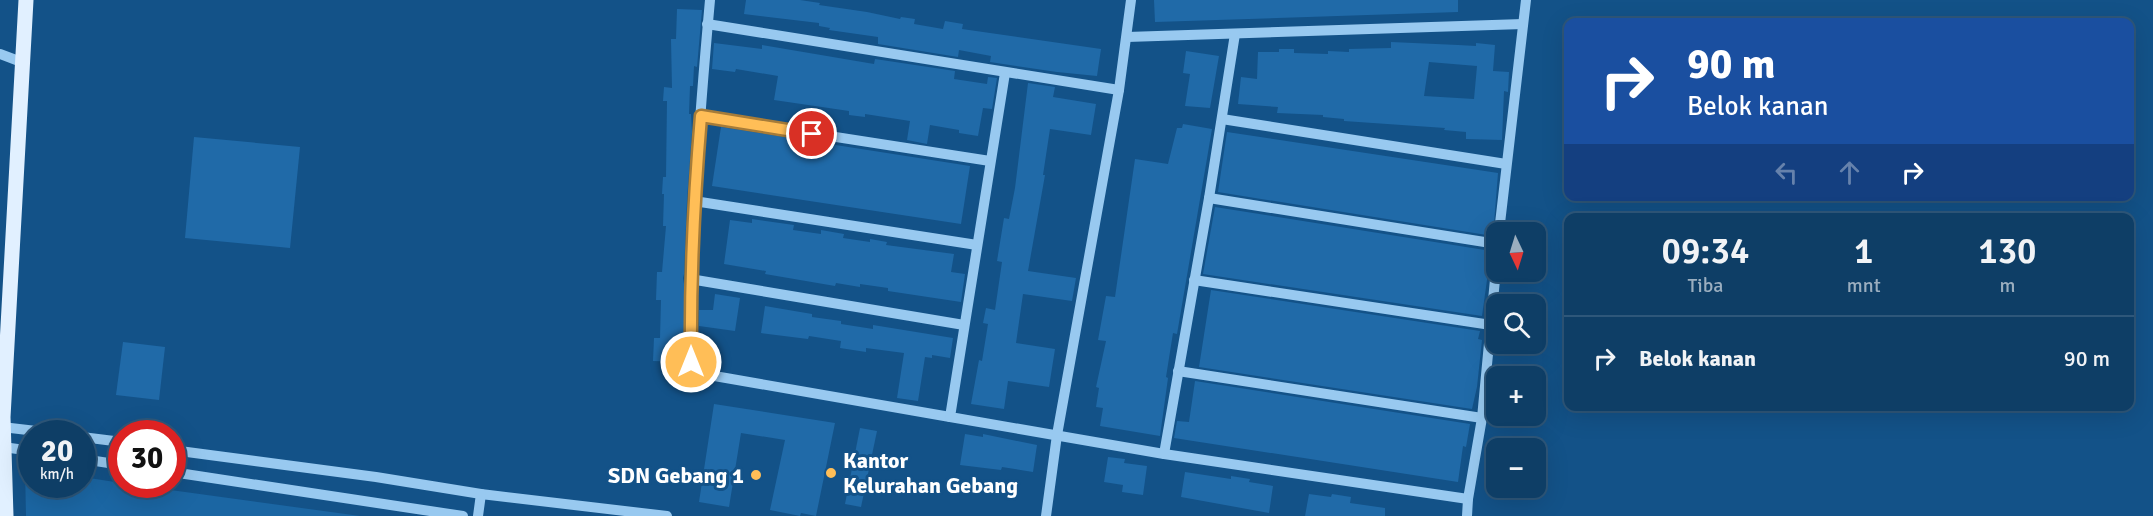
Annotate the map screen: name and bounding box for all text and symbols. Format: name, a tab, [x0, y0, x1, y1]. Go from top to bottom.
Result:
text: 90 m	[1687, 39, 1776, 90]
icon: right	[1588, 42, 1666, 120]
text: Belok kanan	[1687, 90, 1828, 123]
pin	[786, 108, 837, 159]
icon: arrive	[795, 117, 828, 150]
icon: left	[1770, 156, 1803, 189]
icon: ahead	[1833, 156, 1866, 189]
icon: right	[1896, 156, 1929, 189]
north arrow	[1486, 222, 1546, 282]
map controls	[1486, 222, 1546, 498]
text: 09:34	[1661, 229, 1749, 274]
text: 1	[1854, 229, 1874, 274]
text: 130	[1978, 229, 2037, 274]
text: Tiba	[1687, 273, 1723, 298]
text: mnt	[1847, 273, 1881, 298]
text: m	[1999, 273, 2015, 298]
button: search	[1486, 294, 1546, 354]
position arrow	[659, 330, 723, 394]
icon: right	[1588, 342, 1621, 375]
text: Belok kanan	[1639, 345, 1756, 372]
text: 90 m	[2064, 345, 2110, 372]
button: +	[1486, 366, 1546, 426]
speed limit sign: 30	[108, 420, 186, 498]
text: 20	[41, 433, 73, 470]
button: −	[1486, 438, 1546, 498]
place label: Kantor Kelurahan Gebang	[843, 447, 1018, 499]
place label: SDN Gebang 1	[608, 462, 744, 489]
text: km/h	[40, 465, 74, 483]
marker: Kantor Kelurahan Gebang	[824, 466, 838, 480]
marker: SDN Gebang 1	[749, 468, 763, 482]

